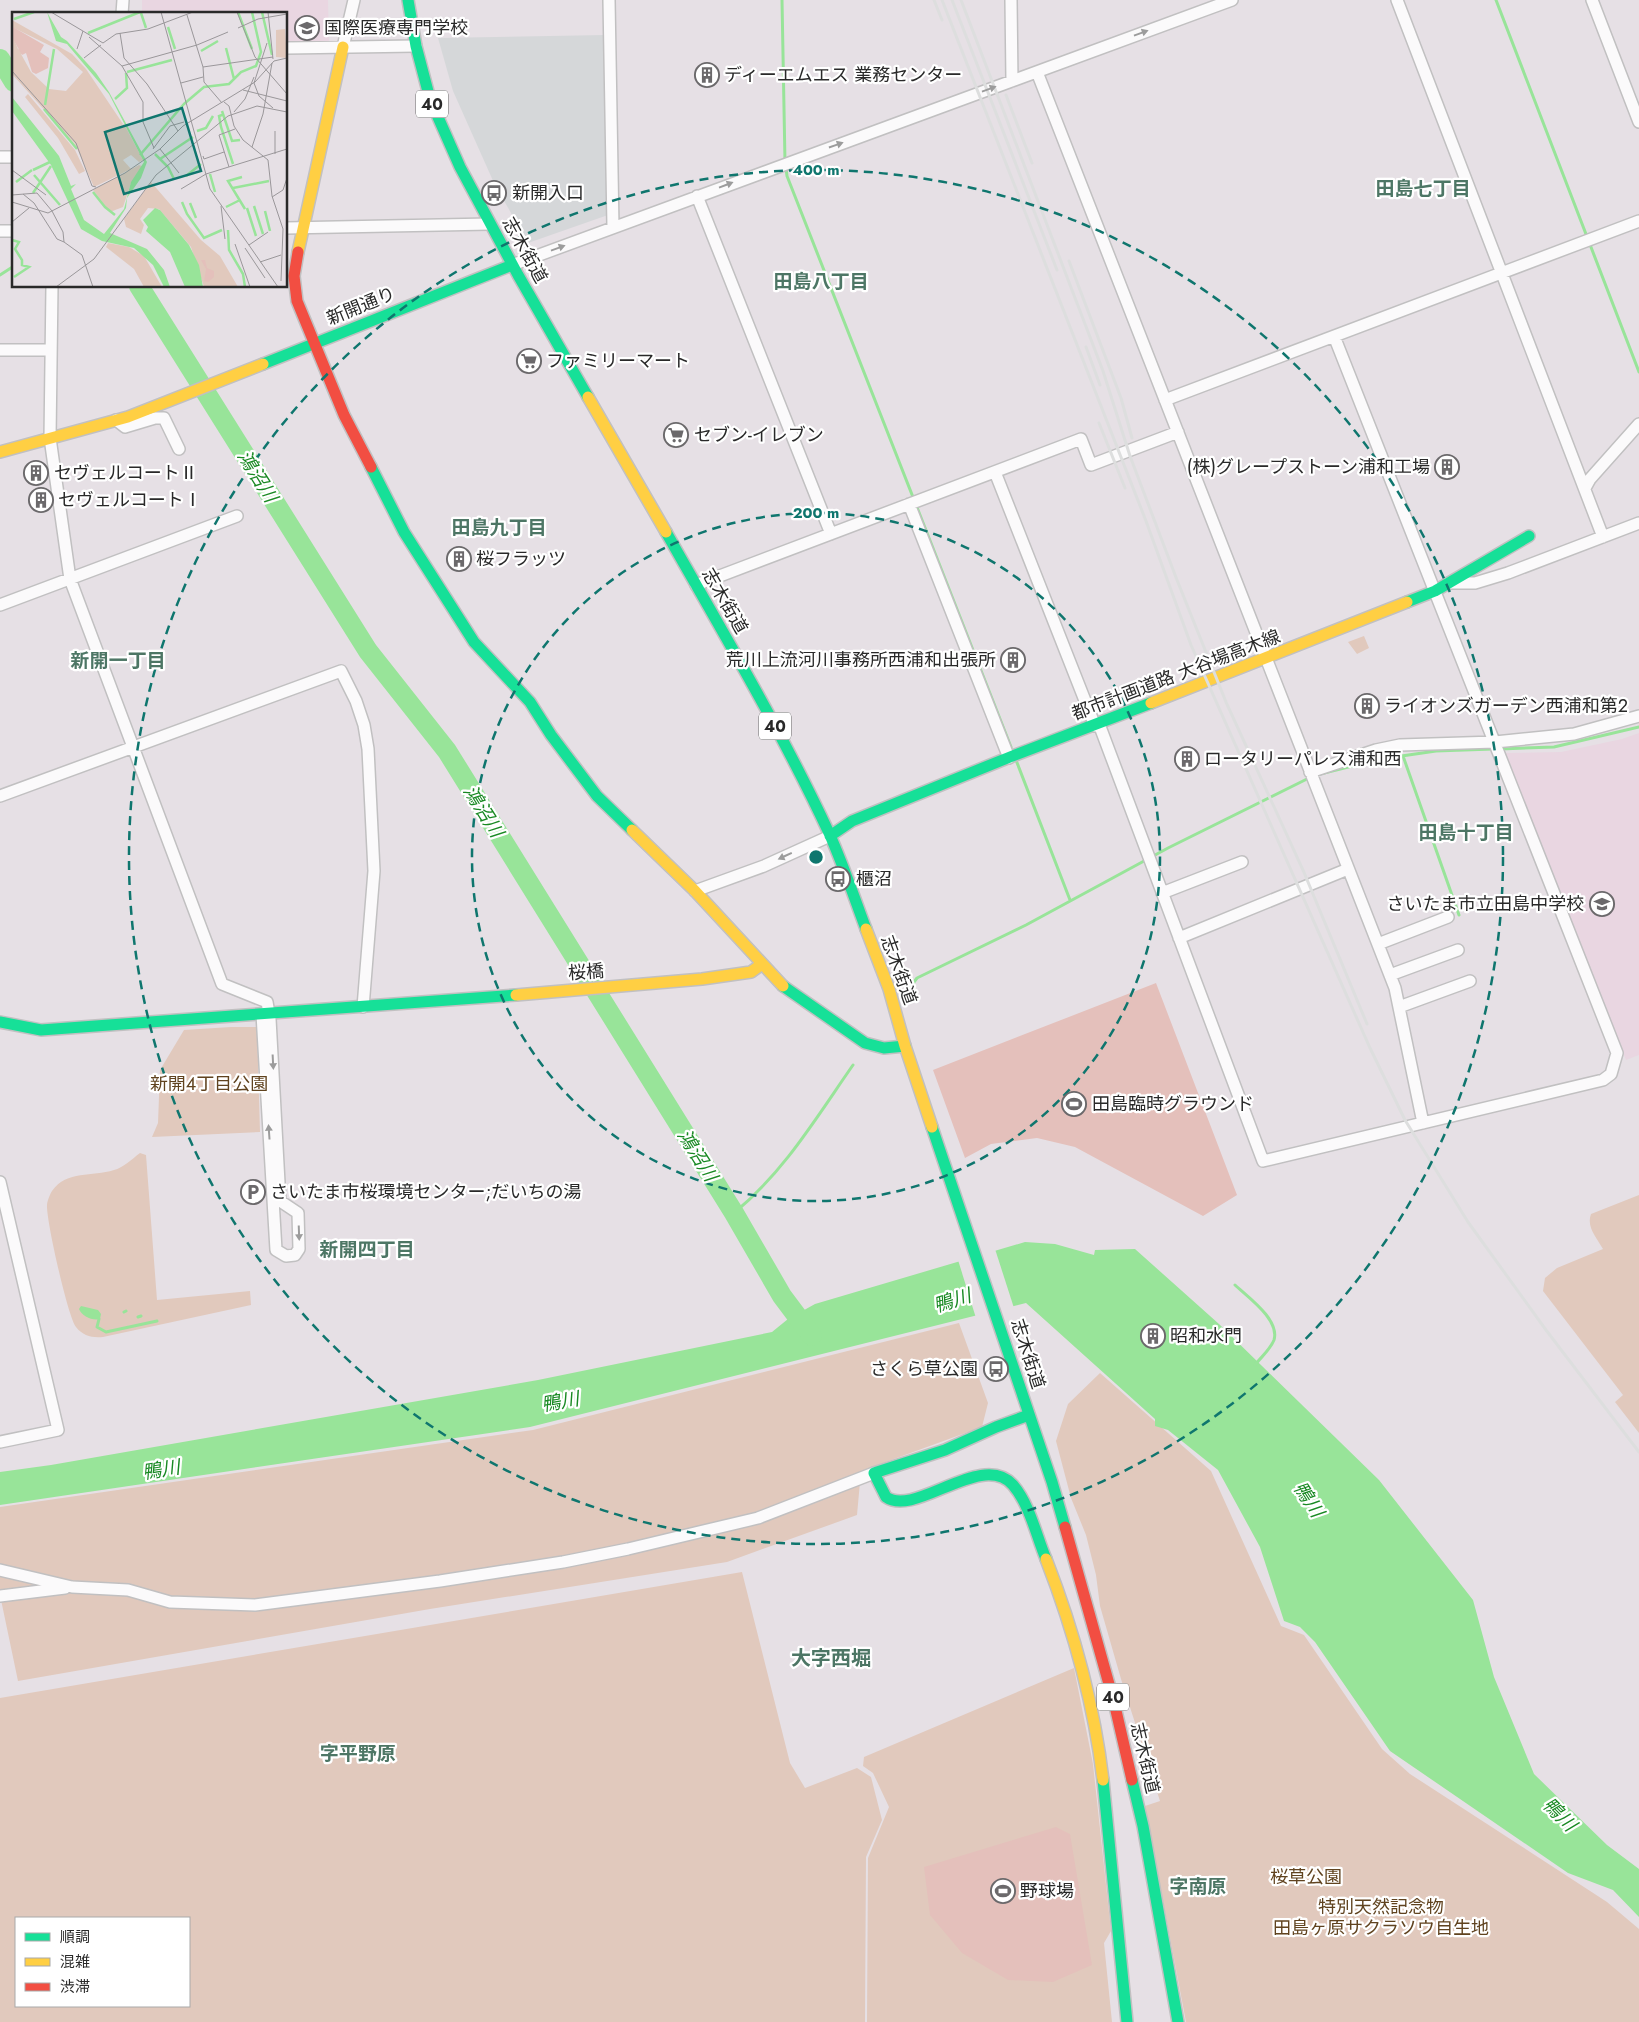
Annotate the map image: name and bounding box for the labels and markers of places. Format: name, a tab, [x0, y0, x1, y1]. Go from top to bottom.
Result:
school or university icon: 国際医療専門学校	[294, 15, 320, 41]
place label: 国際医療専門学校	[324, 15, 468, 41]
building icon: ディーエムエス 業務センター	[694, 62, 720, 88]
place label: ディーエムエス 業務センター	[724, 62, 962, 88]
bus stop icon: 新開入口	[481, 180, 507, 206]
place label: 新開入口	[512, 180, 584, 206]
supermarket icon: ファミリーマート	[516, 348, 542, 374]
place label: ファミリーマート	[546, 348, 690, 374]
supermarket icon: セブン-イレブン	[663, 422, 689, 448]
place label: セブン-イレブン	[694, 422, 824, 448]
place label: (株)グレープストーン浦和工場	[1187, 454, 1430, 480]
building icon: (株)グレープストーン浦和工場	[1434, 454, 1460, 480]
building icon: セヴェルコートⅡ	[23, 460, 49, 486]
place label: セヴェルコートⅡ	[54, 460, 198, 486]
building icon: セヴェルコートⅠ	[28, 487, 54, 513]
place label: セヴェルコートⅠ	[58, 487, 202, 513]
building icon: 桜フラッツ	[446, 546, 472, 572]
place label: 桜フラッツ	[476, 546, 566, 572]
place label: 荒川上流河川事務所西浦和出張所	[726, 647, 996, 673]
building icon: 荒川上流河川事務所西浦和出張所	[1000, 647, 1026, 673]
building icon: ライオンズガーデン西浦和第2	[1354, 693, 1380, 719]
place label: ライオンズガーデン西浦和第2	[1384, 693, 1628, 719]
building icon: ロータリーパレス浦和西	[1174, 746, 1200, 772]
place label: ロータリーパレス浦和西	[1204, 746, 1402, 772]
centre of rings	[807, 848, 825, 866]
bus stop icon: 櫃沼	[825, 866, 851, 892]
place label: 櫃沼	[856, 866, 892, 892]
place label: さいたま市立田島中学校	[1387, 891, 1584, 917]
school or university icon: さいたま市立田島中学校	[1589, 891, 1615, 917]
sports icon: 田島臨時グラウンド	[1061, 1091, 1087, 1117]
place label: 田島臨時グラウンド	[1092, 1091, 1254, 1117]
parking icon: さいたま市桜環境センター;だいちの湯	[240, 1179, 266, 1205]
place label: さいたま市桜環境センター;だいちの湯	[270, 1179, 581, 1205]
building icon: 昭和水門	[1140, 1323, 1166, 1349]
place label: 昭和水門	[1170, 1323, 1242, 1349]
place label: さくら草公園	[870, 1356, 978, 1382]
bus stop icon: さくら草公園	[983, 1356, 1009, 1382]
sports icon: 野球場	[990, 1878, 1016, 1904]
place label: 野球場	[1020, 1878, 1074, 1904]

